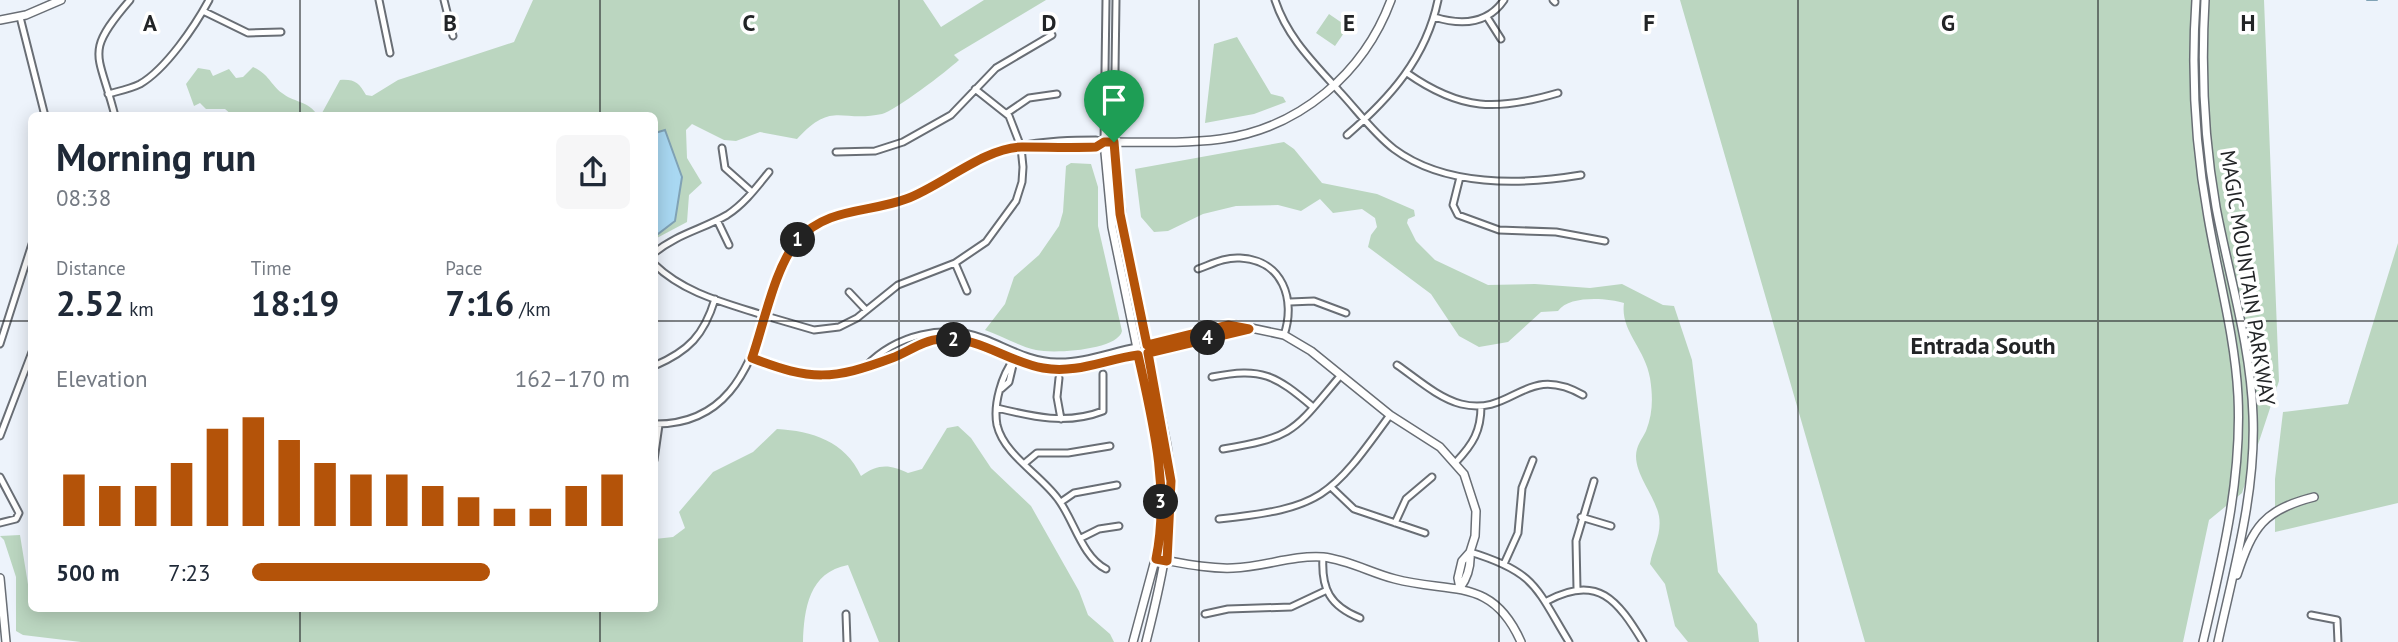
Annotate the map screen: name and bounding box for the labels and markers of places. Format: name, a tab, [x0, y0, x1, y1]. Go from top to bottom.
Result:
pin	[1084, 70, 1144, 142]
pin: 1	[780, 222, 816, 258]
pin: 4	[1190, 320, 1226, 356]
pin: 2	[936, 322, 972, 358]
pin: 3	[1144, 484, 1178, 520]

